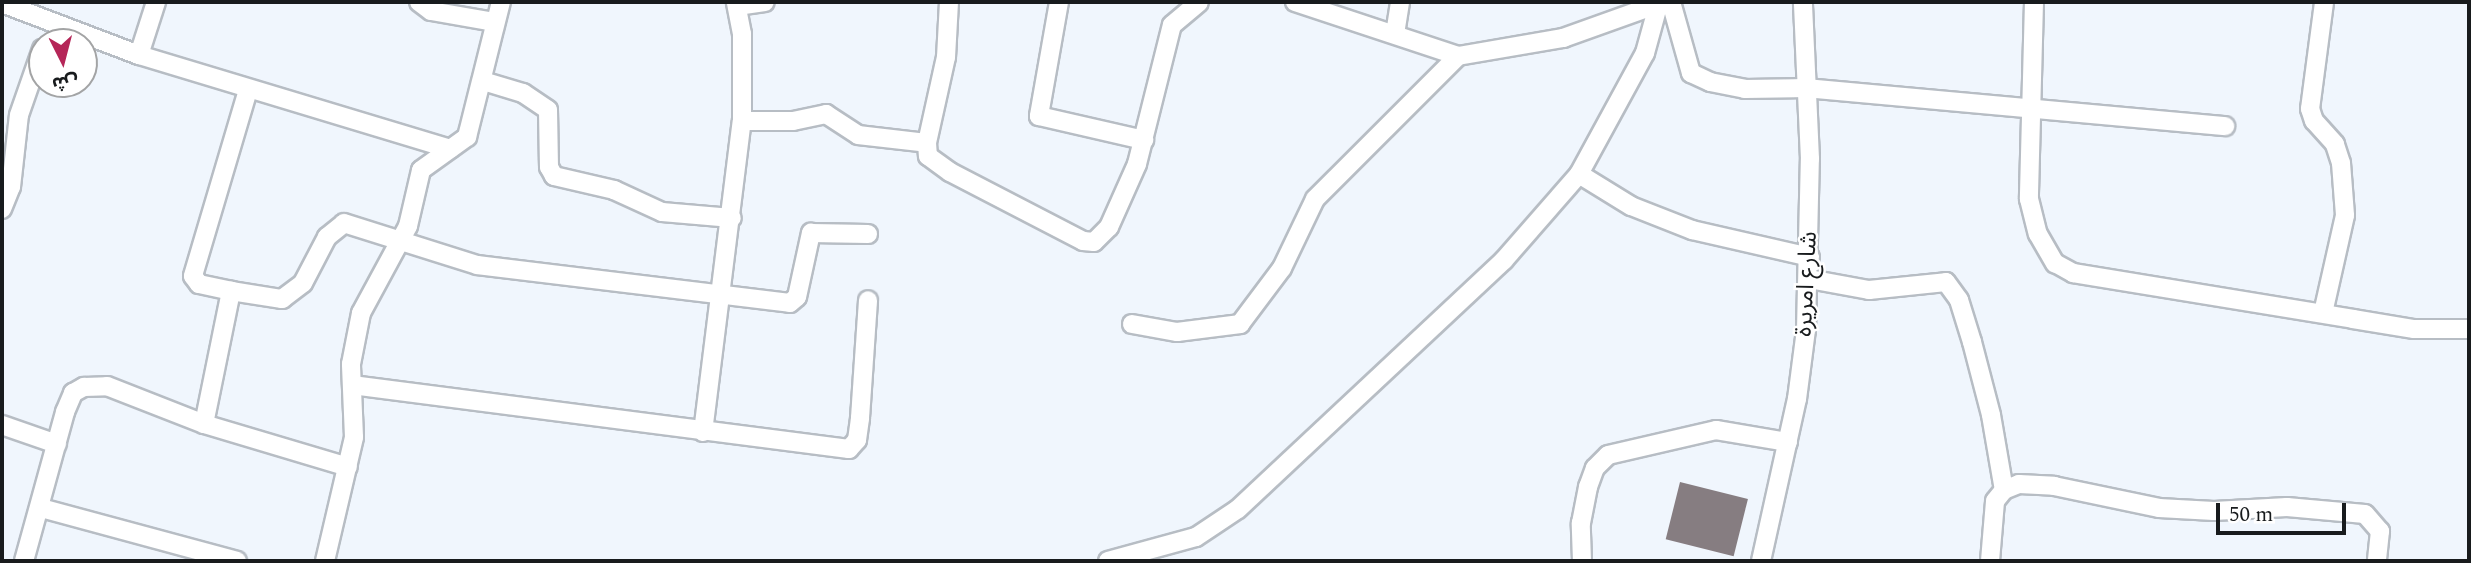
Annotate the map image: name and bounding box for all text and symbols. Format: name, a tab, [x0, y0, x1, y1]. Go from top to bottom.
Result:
north arrow	[28, 28, 98, 98]
text: ش	[51, 67, 79, 98]
street label: شارع امريرة	[1790, 231, 1824, 337]
scale bar	[2219, 490, 2348, 534]
text: 50 m	[2229, 499, 2273, 531]

